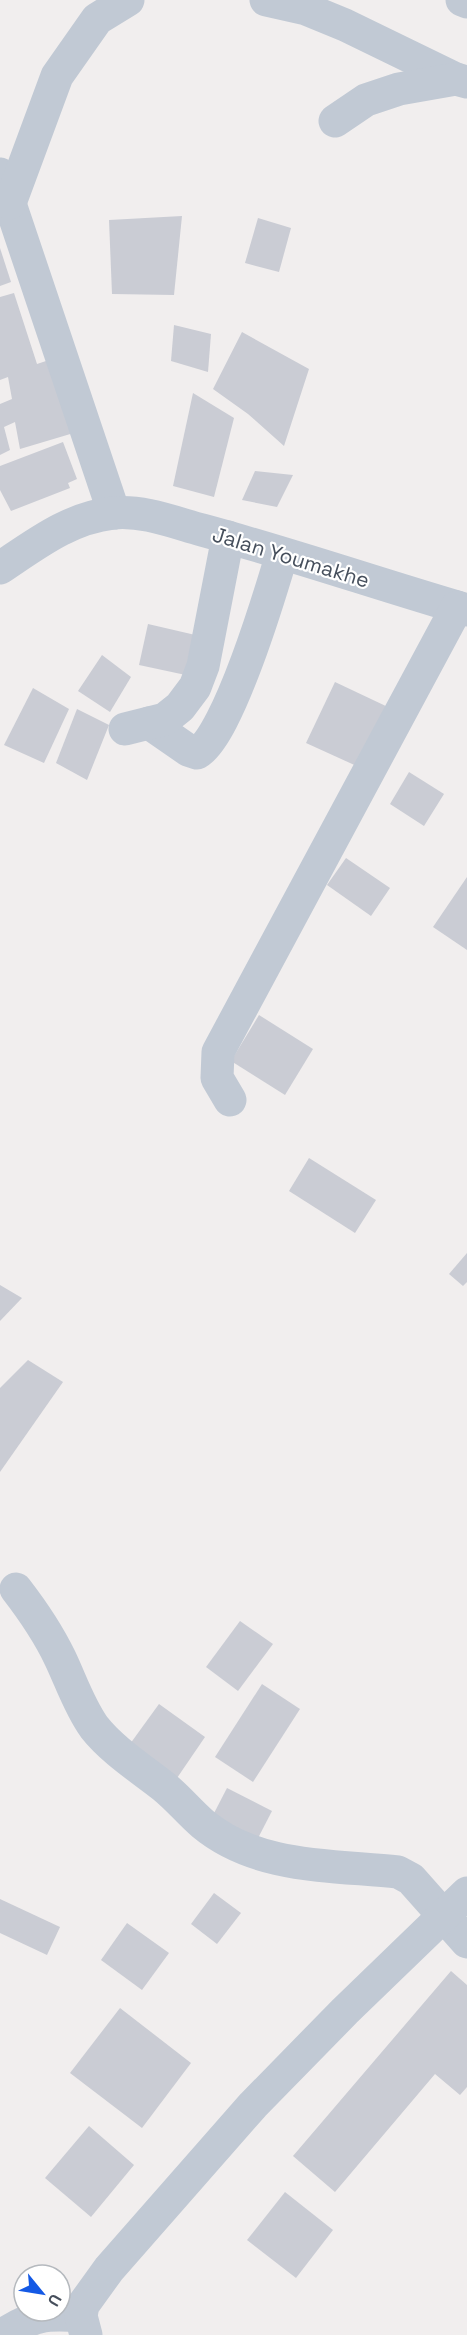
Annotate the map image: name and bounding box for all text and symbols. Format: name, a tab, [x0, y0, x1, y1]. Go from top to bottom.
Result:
street label: Jalan Youmakhe	[209, 520, 373, 594]
north arrow	[12, 2263, 72, 2323]
text: U	[43, 2290, 66, 2310]

